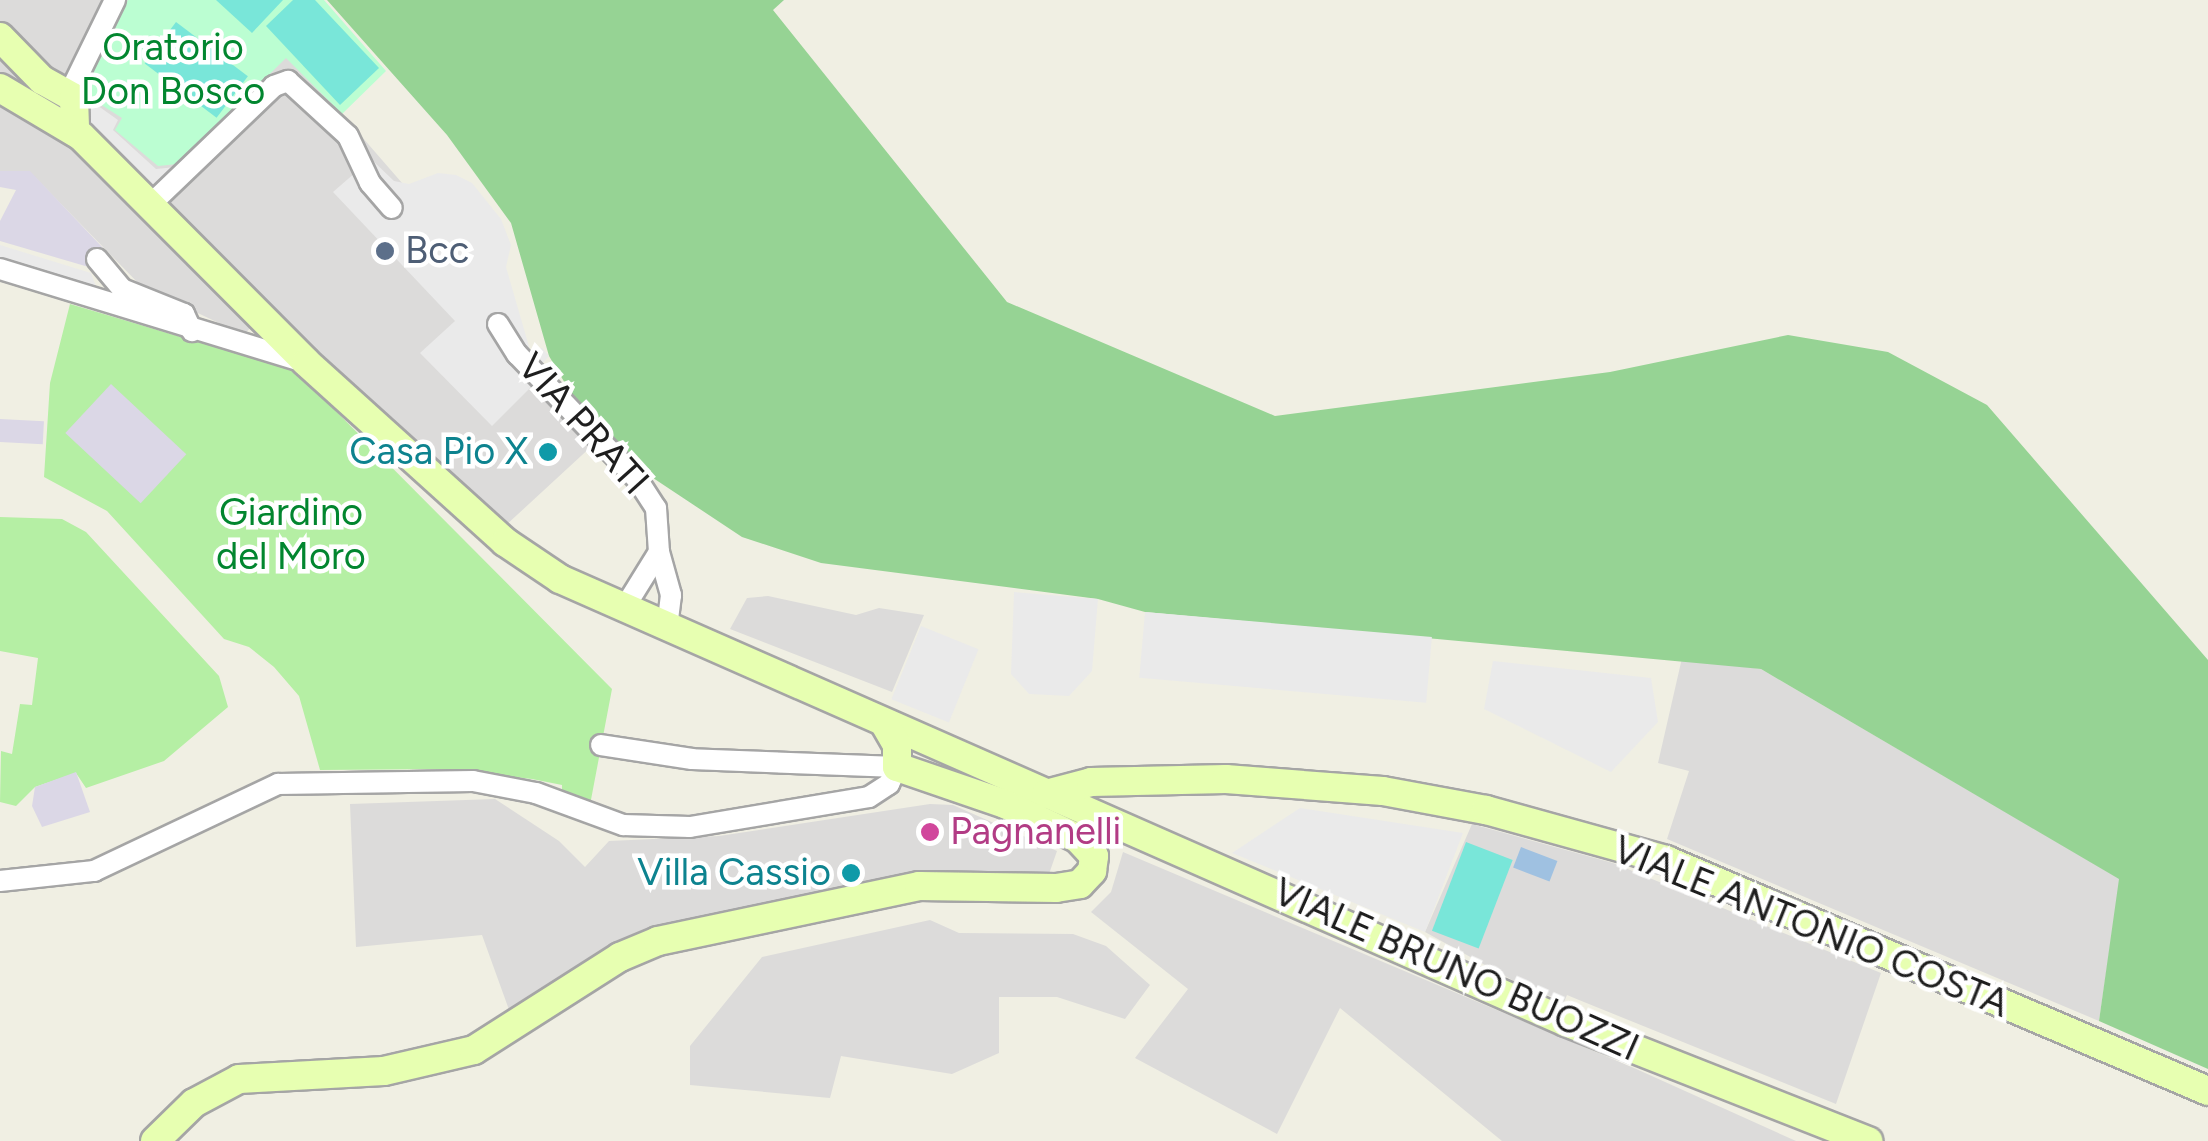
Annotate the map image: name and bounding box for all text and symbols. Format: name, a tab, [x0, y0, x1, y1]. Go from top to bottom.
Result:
park label: Oratorio Don Bosco	[81, 25, 265, 114]
place label: Bcc	[405, 228, 469, 274]
marker: Bcc	[374, 240, 396, 262]
street label: VIA PRATI	[508, 344, 658, 504]
place label: Casa Pio X	[349, 429, 528, 475]
marker: Casa Pio X	[537, 441, 559, 463]
park label: Giardino del Moro	[216, 490, 366, 580]
place label: Pagnanelli	[950, 809, 1121, 855]
marker: Pagnanelli	[919, 821, 941, 843]
street label: VIALE ANTONIO COSTA	[1607, 827, 2015, 1027]
place label: Villa Cassio	[637, 850, 831, 896]
marker: Villa Cassio	[840, 862, 862, 884]
street label: VIALE BRUNO BUOZZI	[1266, 869, 1646, 1071]

